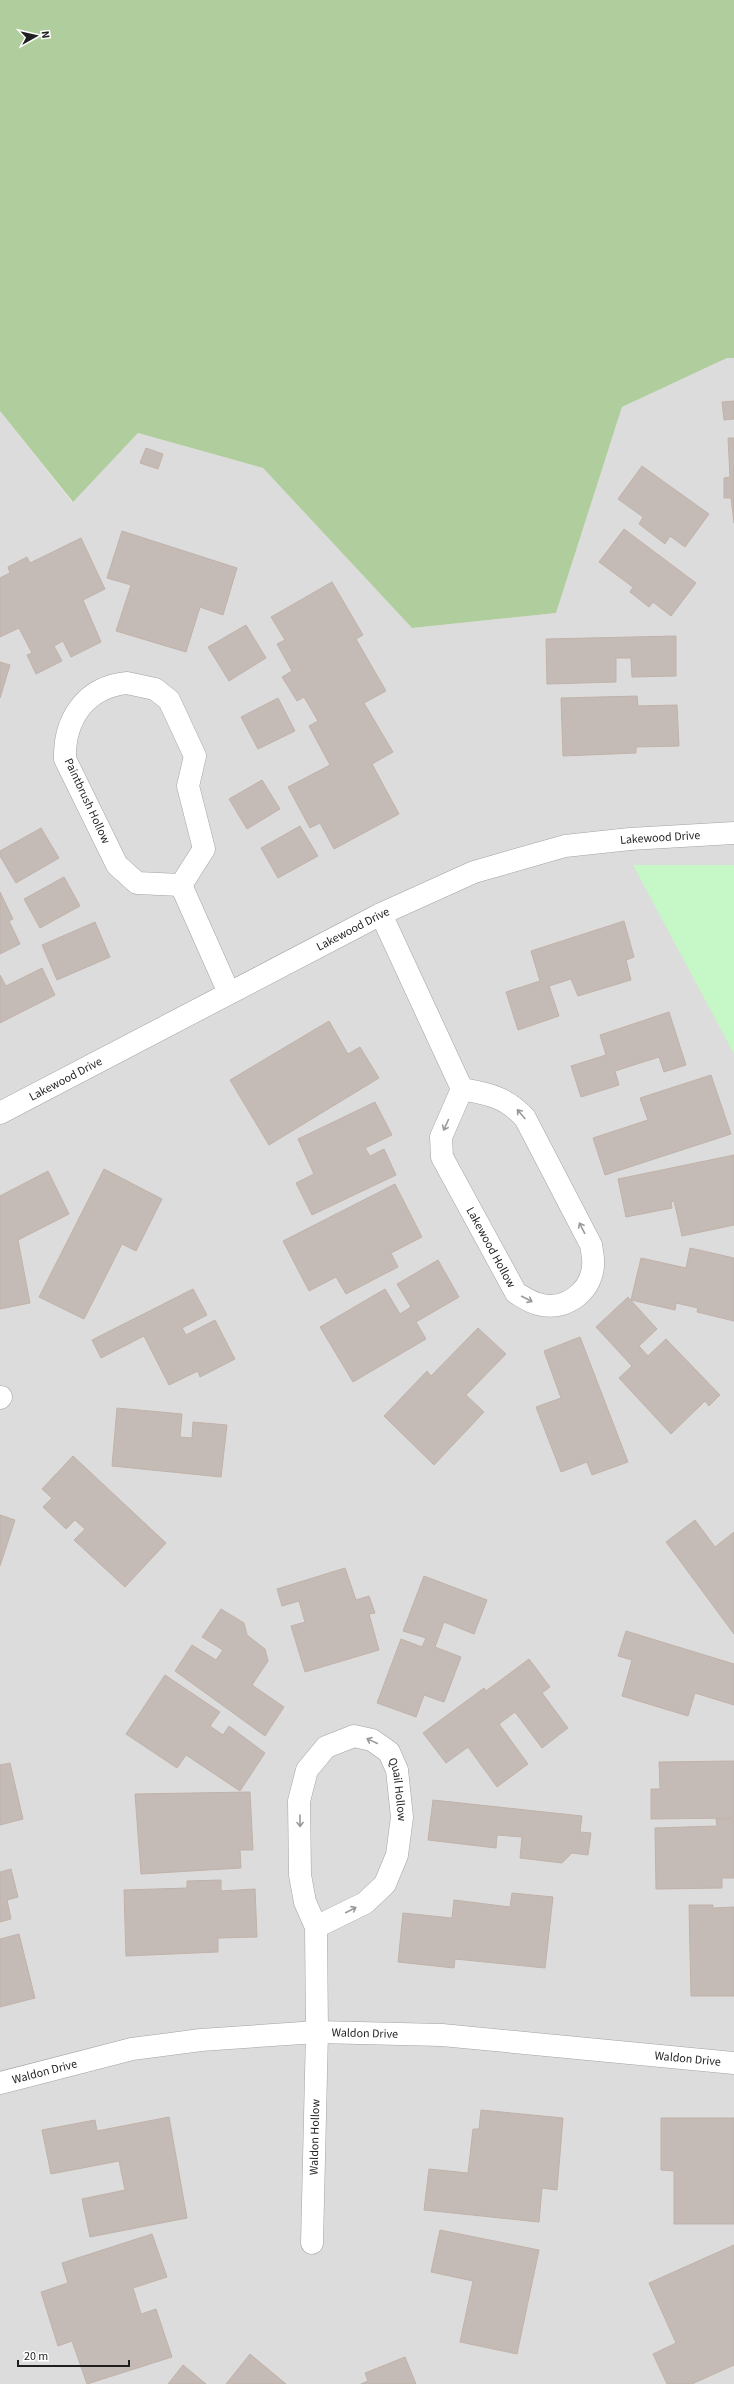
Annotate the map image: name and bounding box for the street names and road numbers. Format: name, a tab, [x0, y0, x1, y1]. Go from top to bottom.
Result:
street label: Paintbrush Hollow	[60, 755, 114, 847]
street label: Lakewood Drive	[619, 826, 701, 849]
street label: Lakewood Drive	[313, 903, 392, 955]
street label: Lakewood Drive	[26, 1053, 105, 1105]
street label: Lakewood Hollow	[462, 1204, 520, 1291]
street label: Quail Hollow	[384, 1755, 411, 1823]
street label: Waldon Drive	[331, 2024, 398, 2042]
street label: Waldon Drive	[654, 2047, 722, 2070]
street label: Waldon Drive	[10, 2055, 79, 2088]
street label: Waldon Hollow	[305, 2098, 324, 2175]

